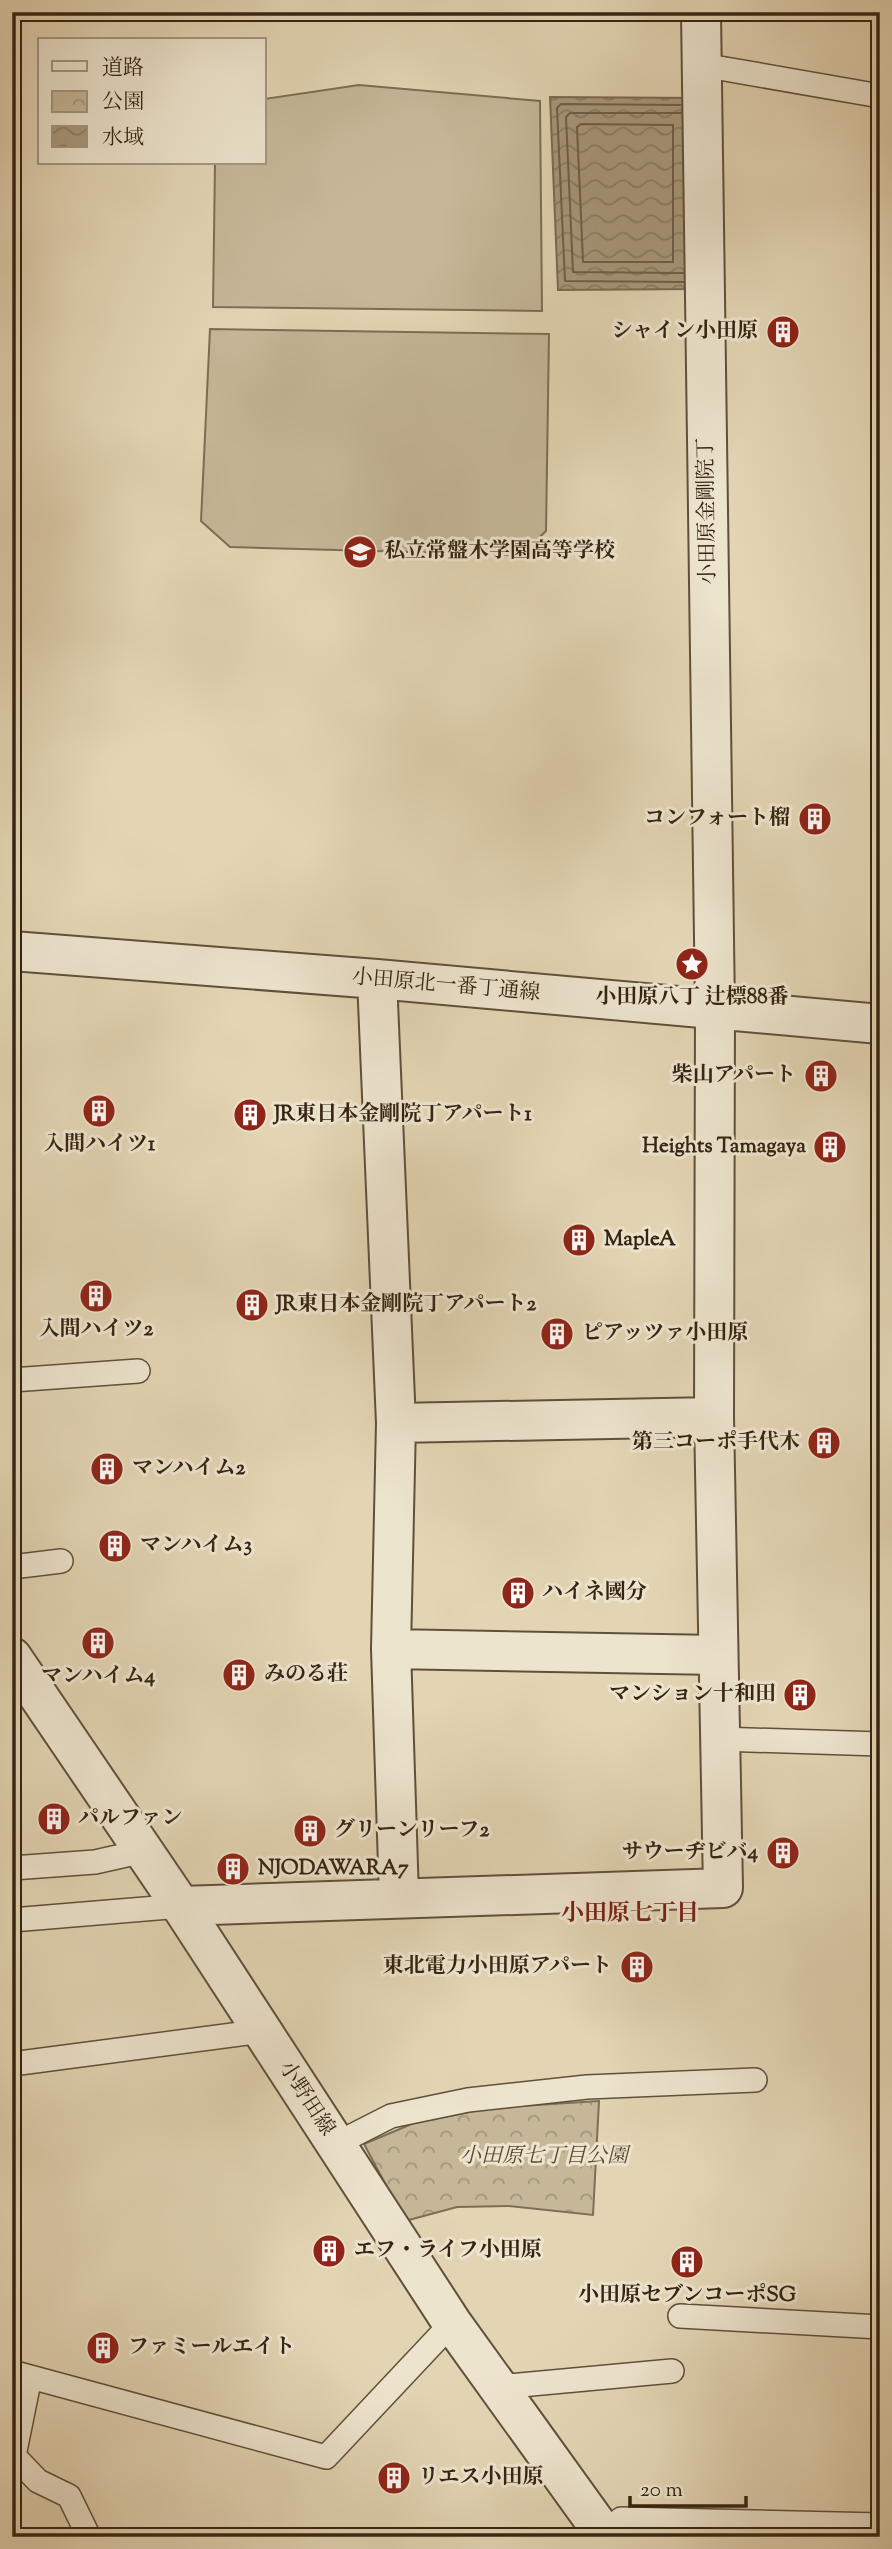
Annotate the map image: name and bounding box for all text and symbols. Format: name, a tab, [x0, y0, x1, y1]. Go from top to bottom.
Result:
legend	[38, 38, 266, 164]
text: 道路	[102, 54, 144, 84]
text: 公園	[102, 88, 144, 118]
text: 水域	[102, 124, 144, 154]
building icon: シャイン小田原	[764, 313, 802, 351]
place label: シャイン小田原	[611, 317, 758, 347]
street label: 小田原金剛院丁	[692, 437, 724, 585]
school or university icon: 私立常盤木学園高等学校	[341, 533, 379, 571]
place label: 私立常盤木学園高等学校	[384, 537, 615, 567]
building icon: コンフォート榴	[796, 800, 834, 838]
place label: コンフォート榴	[644, 804, 790, 834]
place icon: 小田原八丁 辻標88番	[673, 945, 711, 983]
street label: 小田原北一番丁通線	[351, 963, 541, 1009]
place label: 小田原八丁 辻標88番	[595, 983, 789, 1013]
building icon: 柴山アパート	[802, 1057, 840, 1095]
place label: 柴山アパート	[672, 1061, 796, 1091]
building icon: 入間ハイツ1	[80, 1092, 118, 1130]
building icon: JR東日本金剛院丁アパート1	[231, 1096, 269, 1134]
place label: JR東日本金剛院丁アパート1	[272, 1100, 532, 1130]
building icon: Heights Tamagaya	[811, 1128, 849, 1166]
place label: 入間ハイツ1	[43, 1130, 156, 1160]
place label: Heights Tamagaya	[642, 1132, 806, 1162]
building icon: MapleA	[560, 1221, 598, 1259]
place label: MapleA	[604, 1225, 677, 1255]
building icon: 入間ハイツ2	[77, 1277, 115, 1315]
building icon: JR東日本金剛院丁アパート2	[233, 1286, 271, 1324]
place label: JR東日本金剛院丁アパート2	[274, 1290, 536, 1320]
place label: 入間ハイツ2	[39, 1315, 154, 1345]
building icon: ピアッツァ小田原	[538, 1315, 576, 1353]
place label: ピアッツァ小田原	[582, 1319, 748, 1349]
building icon: 第三コーポ手代木	[805, 1424, 843, 1462]
place label: 第三コーポ手代木	[632, 1428, 800, 1458]
building icon: マンハイム2	[88, 1450, 126, 1488]
place label: マンハイム2	[132, 1454, 246, 1484]
building icon: マンハイム3	[96, 1527, 134, 1565]
place label: マンハイム3	[140, 1531, 252, 1561]
building icon: ハイネ國分	[499, 1574, 537, 1612]
place label: ハイネ國分	[542, 1578, 647, 1608]
building icon: マンハイム4	[79, 1624, 117, 1662]
building icon: みのる荘	[220, 1656, 258, 1694]
place label: みのる荘	[264, 1660, 348, 1690]
place label: マンハイム4	[41, 1662, 155, 1692]
building icon: マンション十和田	[781, 1676, 819, 1714]
place label: マンション十和田	[609, 1680, 776, 1710]
building icon: パルファン	[35, 1800, 73, 1838]
place label: パルファン	[78, 1804, 183, 1834]
building icon: グリーンリーフ2	[291, 1812, 329, 1850]
place label: グリーンリーフ2	[334, 1816, 490, 1846]
building icon: サウーヂビバ4	[764, 1834, 802, 1872]
place label: サウーヂビバ4	[621, 1838, 758, 1868]
building icon: NJODAWARA7	[214, 1850, 252, 1888]
place label: NJODAWARA7	[258, 1854, 409, 1884]
district label: 小田原七丁目	[561, 1898, 699, 1931]
building icon: 東北電力小田原アパート	[618, 1948, 656, 1986]
place label: 東北電力小田原アパート	[383, 1952, 612, 1982]
street label: 小野田線	[271, 2056, 341, 2142]
park label: 小田原七丁目公園	[460, 2142, 631, 2172]
building icon: エフ・ライフ小田原	[310, 2232, 348, 2270]
place label: エフ・ライフ小田原	[354, 2236, 542, 2266]
building icon: 小田原セブンコーポSG	[668, 2243, 706, 2281]
place label: 小田原セブンコーポSG	[578, 2281, 796, 2311]
building icon: ファミールエイト	[84, 2329, 122, 2367]
place label: ファミールエイト	[128, 2333, 295, 2363]
building icon: リエス小田原	[375, 2459, 413, 2497]
place label: リエス小田原	[418, 2463, 544, 2493]
scale bar	[630, 2465, 745, 2509]
text: 20 m	[640, 2476, 683, 2506]

